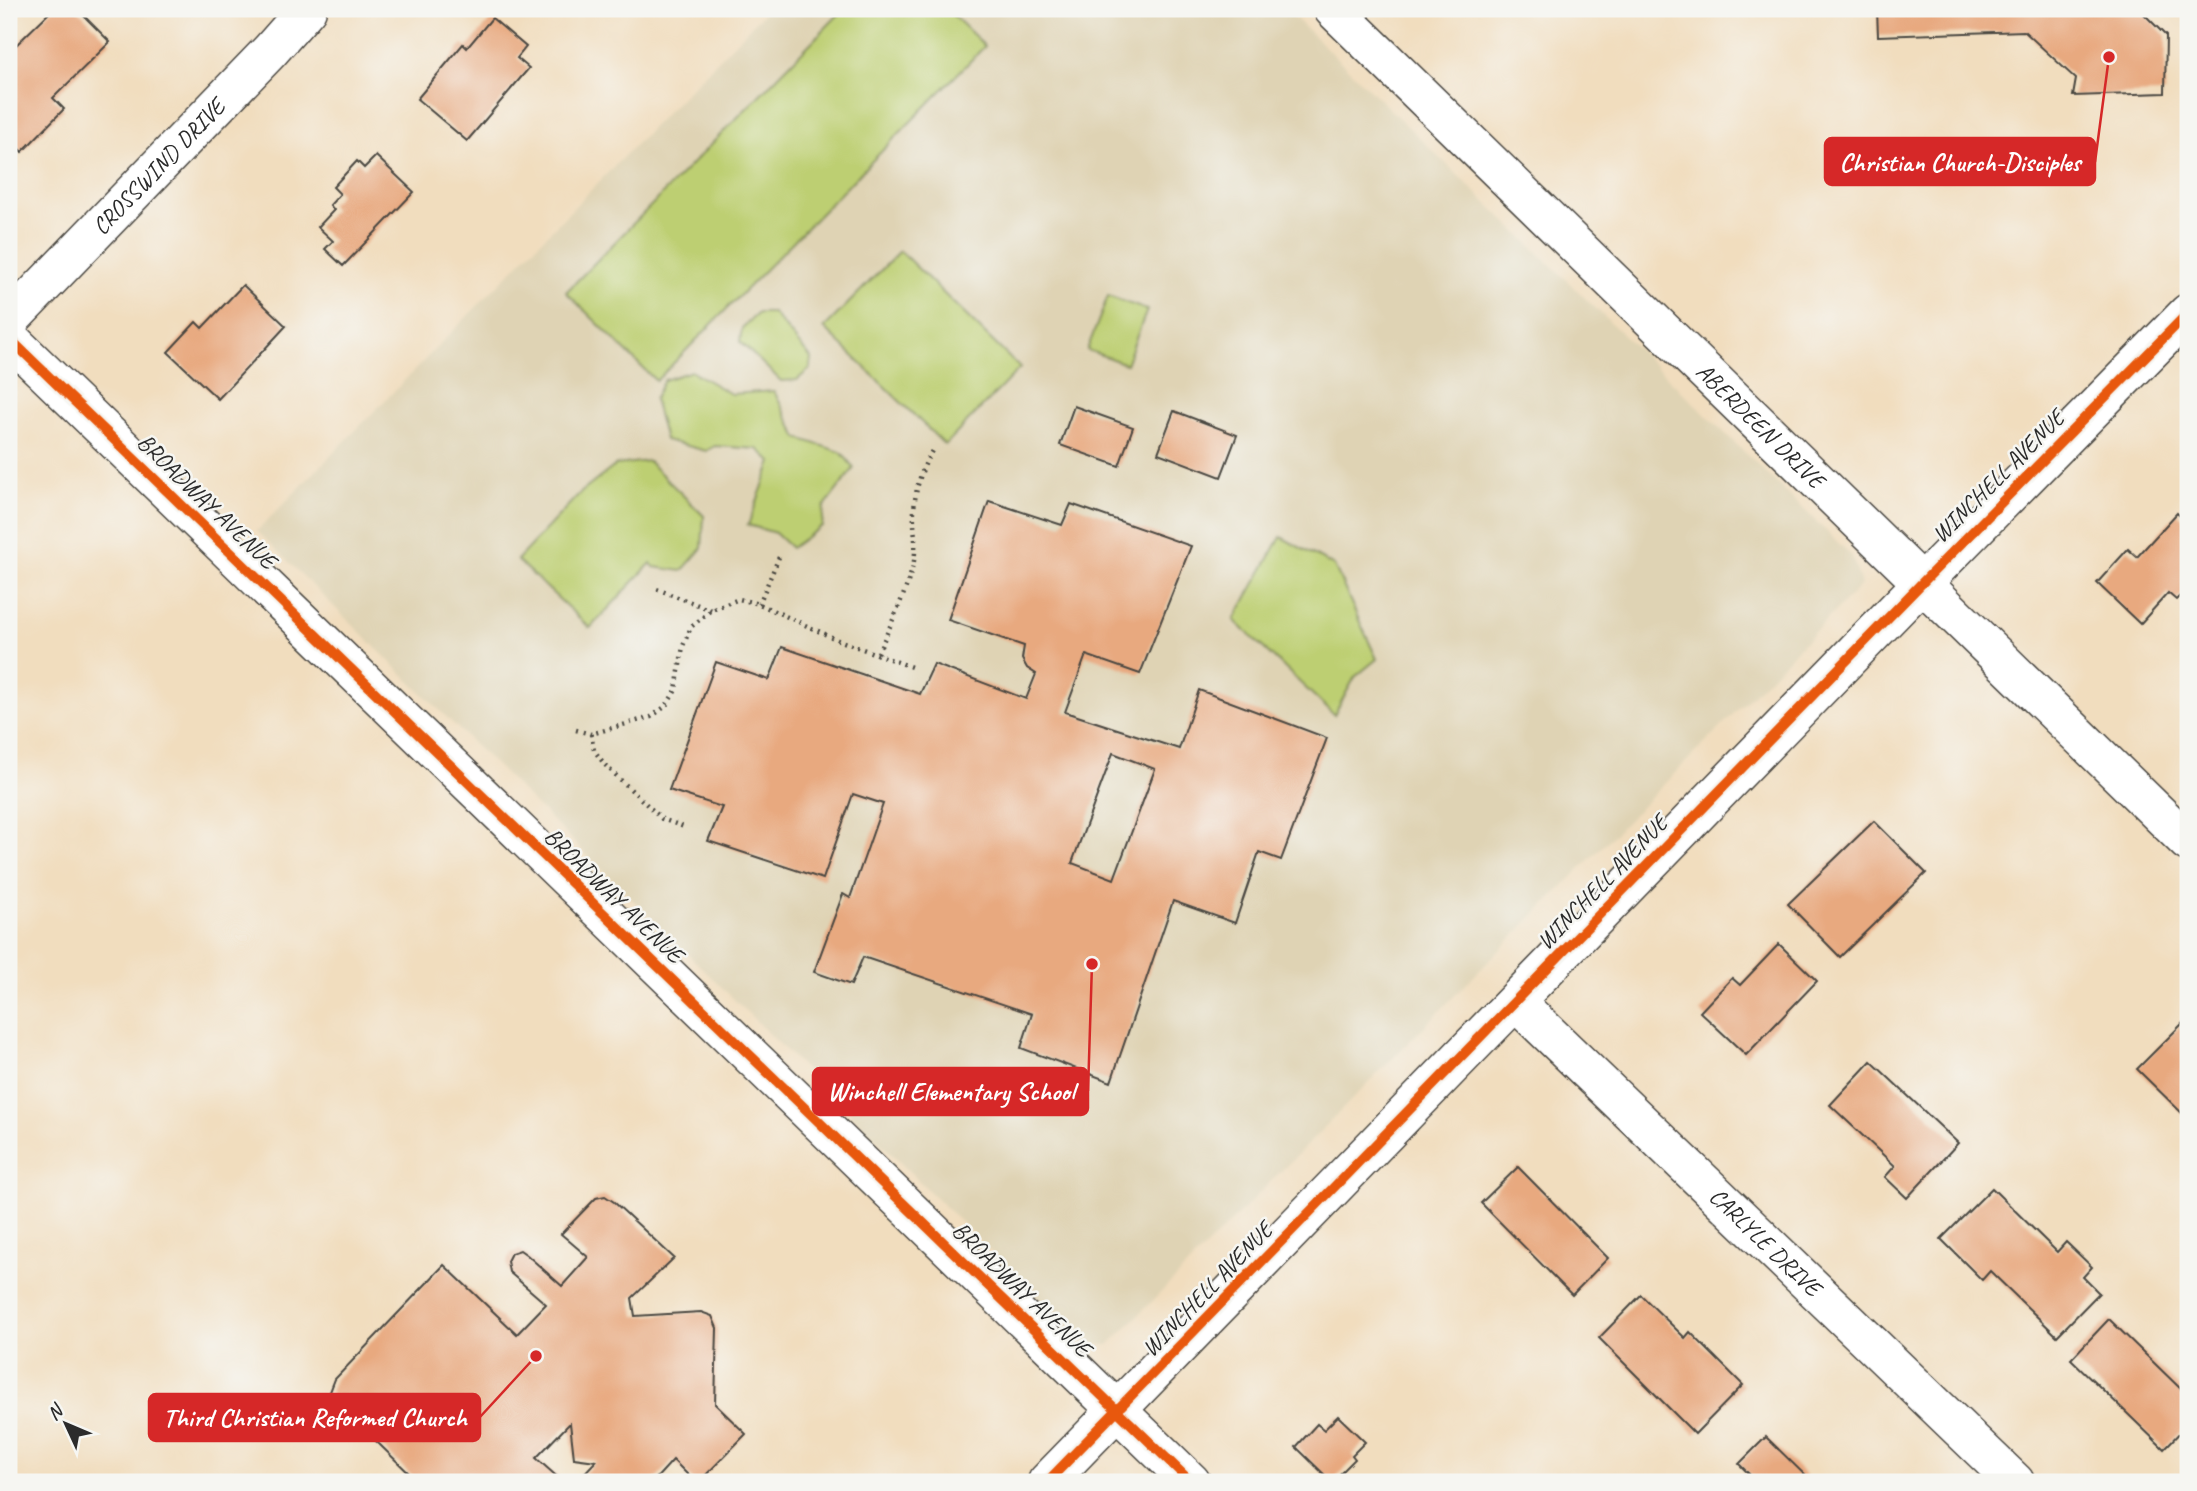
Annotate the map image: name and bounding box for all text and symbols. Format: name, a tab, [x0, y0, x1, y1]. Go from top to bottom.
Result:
street label: CROSSWIND DRIVE	[86, 90, 233, 241]
callout: Christian Church-Disciples	[1825, 138, 2095, 185]
text: Christian Church-Disciples	[1840, 146, 2083, 179]
street label: ABERDEEN DRIVE	[1690, 356, 1833, 497]
street label: WINCHELL AVENUE	[1925, 401, 2073, 549]
street label: BROADWAY AVENUE	[131, 427, 285, 577]
street label: WINCHELL AVENUE	[1530, 806, 1676, 956]
street label: BROADWAY AVENUE	[538, 821, 692, 971]
callout: Winchell Elementary School	[813, 1068, 1088, 1115]
text: Winchell Elementary School	[827, 1075, 1079, 1108]
street label: CARLYLE DRIVE	[1703, 1181, 1830, 1305]
street label: WINCHELL AVENUE	[1135, 1213, 1281, 1363]
street label: BROADWAY AVENUE	[946, 1215, 1100, 1365]
north arrow	[32, 1390, 102, 1460]
callout: Third Christian Reformed Church	[149, 1394, 480, 1441]
text: N	[42, 1398, 69, 1425]
text: Third Christian Reformed Church	[163, 1401, 469, 1434]

